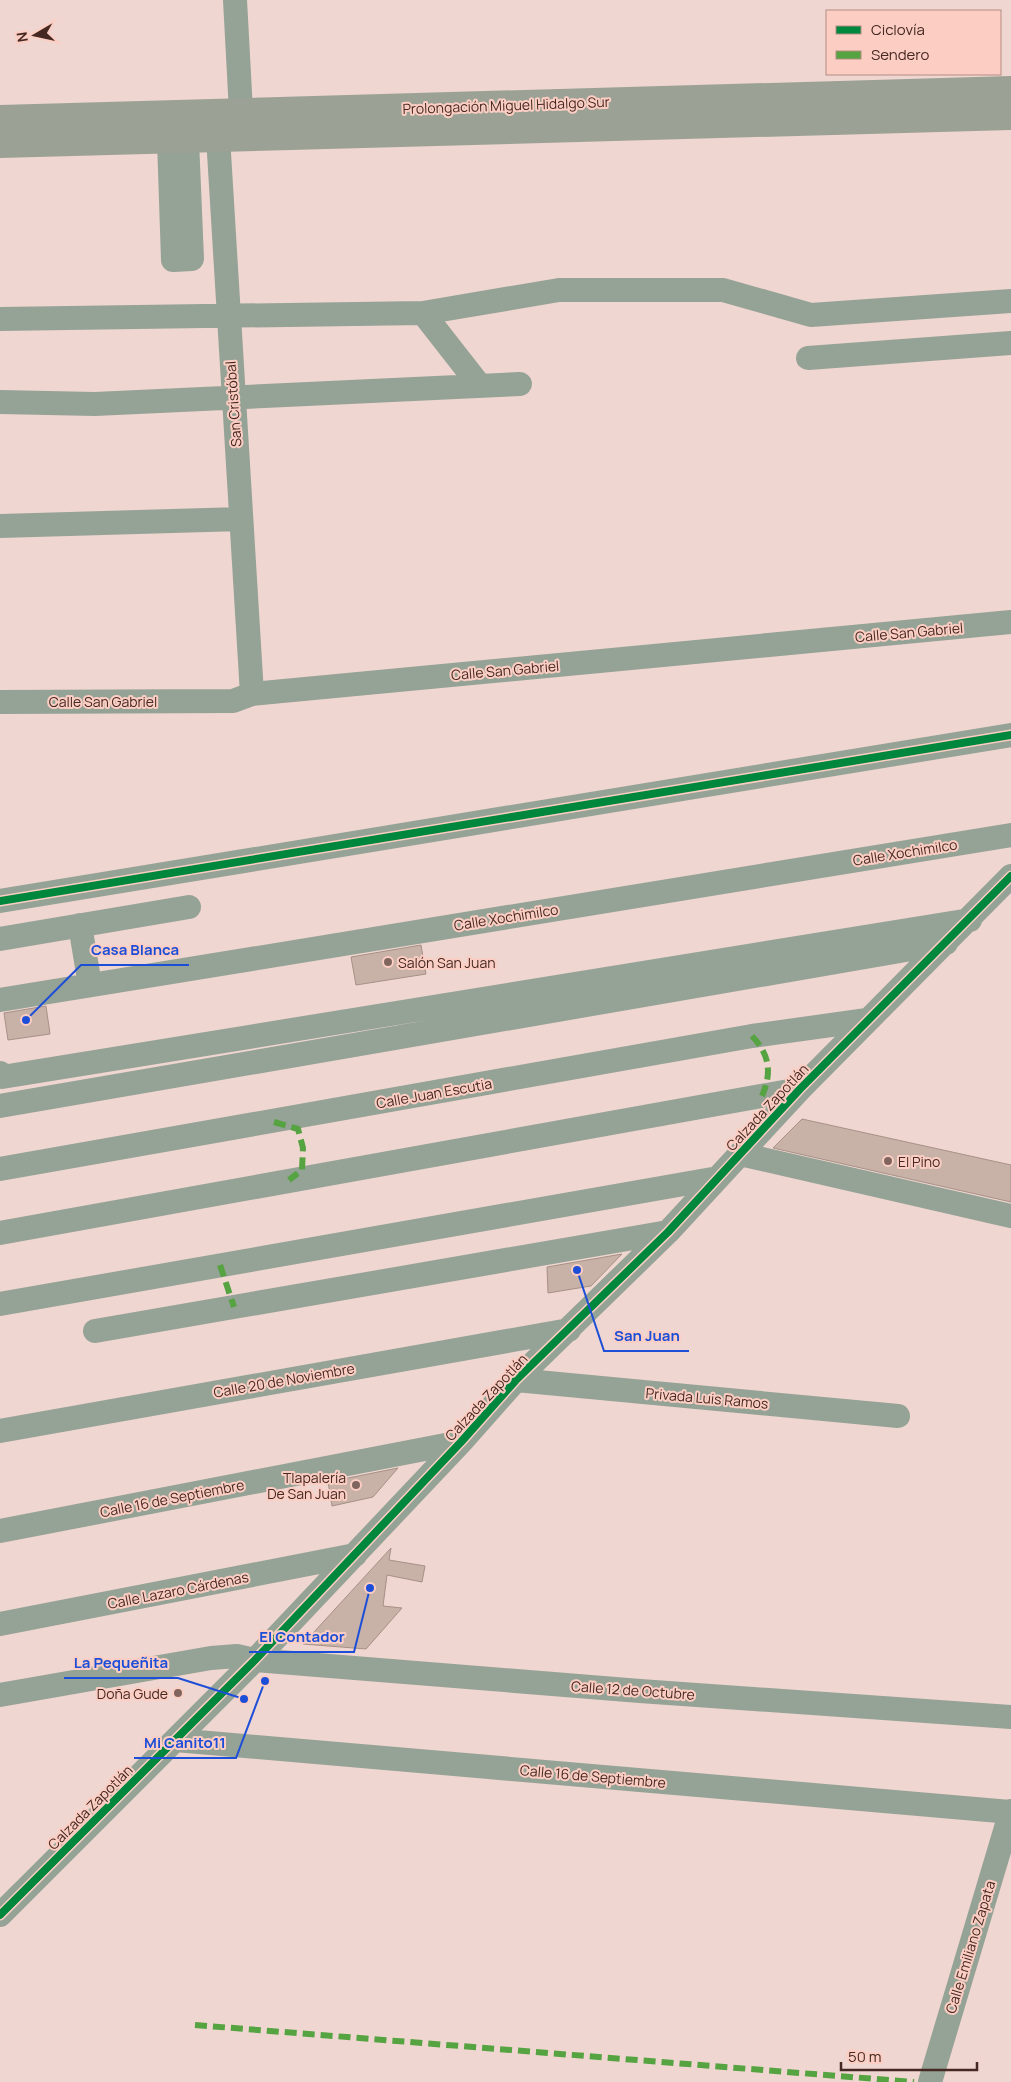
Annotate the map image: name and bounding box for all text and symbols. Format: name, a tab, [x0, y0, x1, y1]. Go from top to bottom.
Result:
north arrow	[10, 10, 60, 60]
legend	[826, 10, 1001, 75]
text: Ciclovía	[871, 19, 925, 40]
text: N	[11, 31, 32, 44]
text: Sendero	[871, 44, 930, 65]
street label: Prolongación Miguel Hidalgo Sur	[402, 92, 610, 118]
street label: San Cristóbal	[221, 360, 245, 448]
street label: Calle San Gabriel	[854, 618, 964, 646]
street label: Calle San Gabriel	[450, 656, 560, 684]
street label: Calle San Gabriel	[49, 692, 157, 711]
street label: Calle Xochimilco	[851, 834, 959, 870]
street label: Calle Xochimilco	[452, 899, 560, 935]
callout: Casa Blanca	[81, 935, 189, 965]
text: Casa Blanca	[91, 939, 179, 960]
place label: Salón San Juan	[398, 953, 496, 972]
marker: Salón San Juan	[382, 956, 394, 968]
street label: Calzada Zapotlán	[722, 1059, 812, 1155]
street label: Calle Juan Escutia	[375, 1073, 493, 1113]
place label: El Pino	[898, 1152, 940, 1171]
marker: El Pino	[882, 1155, 894, 1167]
callout: San Juan	[604, 1321, 689, 1351]
text: San Juan	[614, 1325, 680, 1346]
street label: Calzada Zapotlán	[441, 1349, 531, 1445]
street label: Calle 20 de Noviembre	[212, 1358, 356, 1402]
street label: Privada Luis Ramos	[645, 1383, 769, 1413]
place label: Tlapalería De San Juan	[267, 1468, 346, 1503]
street label: Calle 16 de Septiembre	[98, 1475, 246, 1521]
marker: Tlapalería De San Juan	[350, 1479, 362, 1491]
street label: Calle Lazaro Cárdenas	[106, 1567, 250, 1613]
callout: El Contador	[249, 1622, 354, 1652]
text: El Contador	[259, 1626, 345, 1647]
callout: La Pequeñita	[64, 1648, 178, 1678]
text: La Pequeñita	[74, 1652, 168, 1673]
street label: Calle 12 de Octubre	[570, 1676, 696, 1704]
place label: Doña Gude	[97, 1684, 168, 1703]
marker: Doña Gude	[172, 1687, 184, 1699]
callout: Mi Canito11	[134, 1728, 236, 1758]
text: Mi Canito11	[144, 1732, 226, 1753]
street label: Calzada Zapotlán	[43, 1760, 137, 1854]
street label: Calle 16 de Septiembre	[519, 1760, 667, 1792]
street label: Calle Emiliano Zapata	[941, 1878, 999, 2016]
scale bar	[841, 2040, 977, 2072]
text: 50 m	[848, 2046, 882, 2067]

